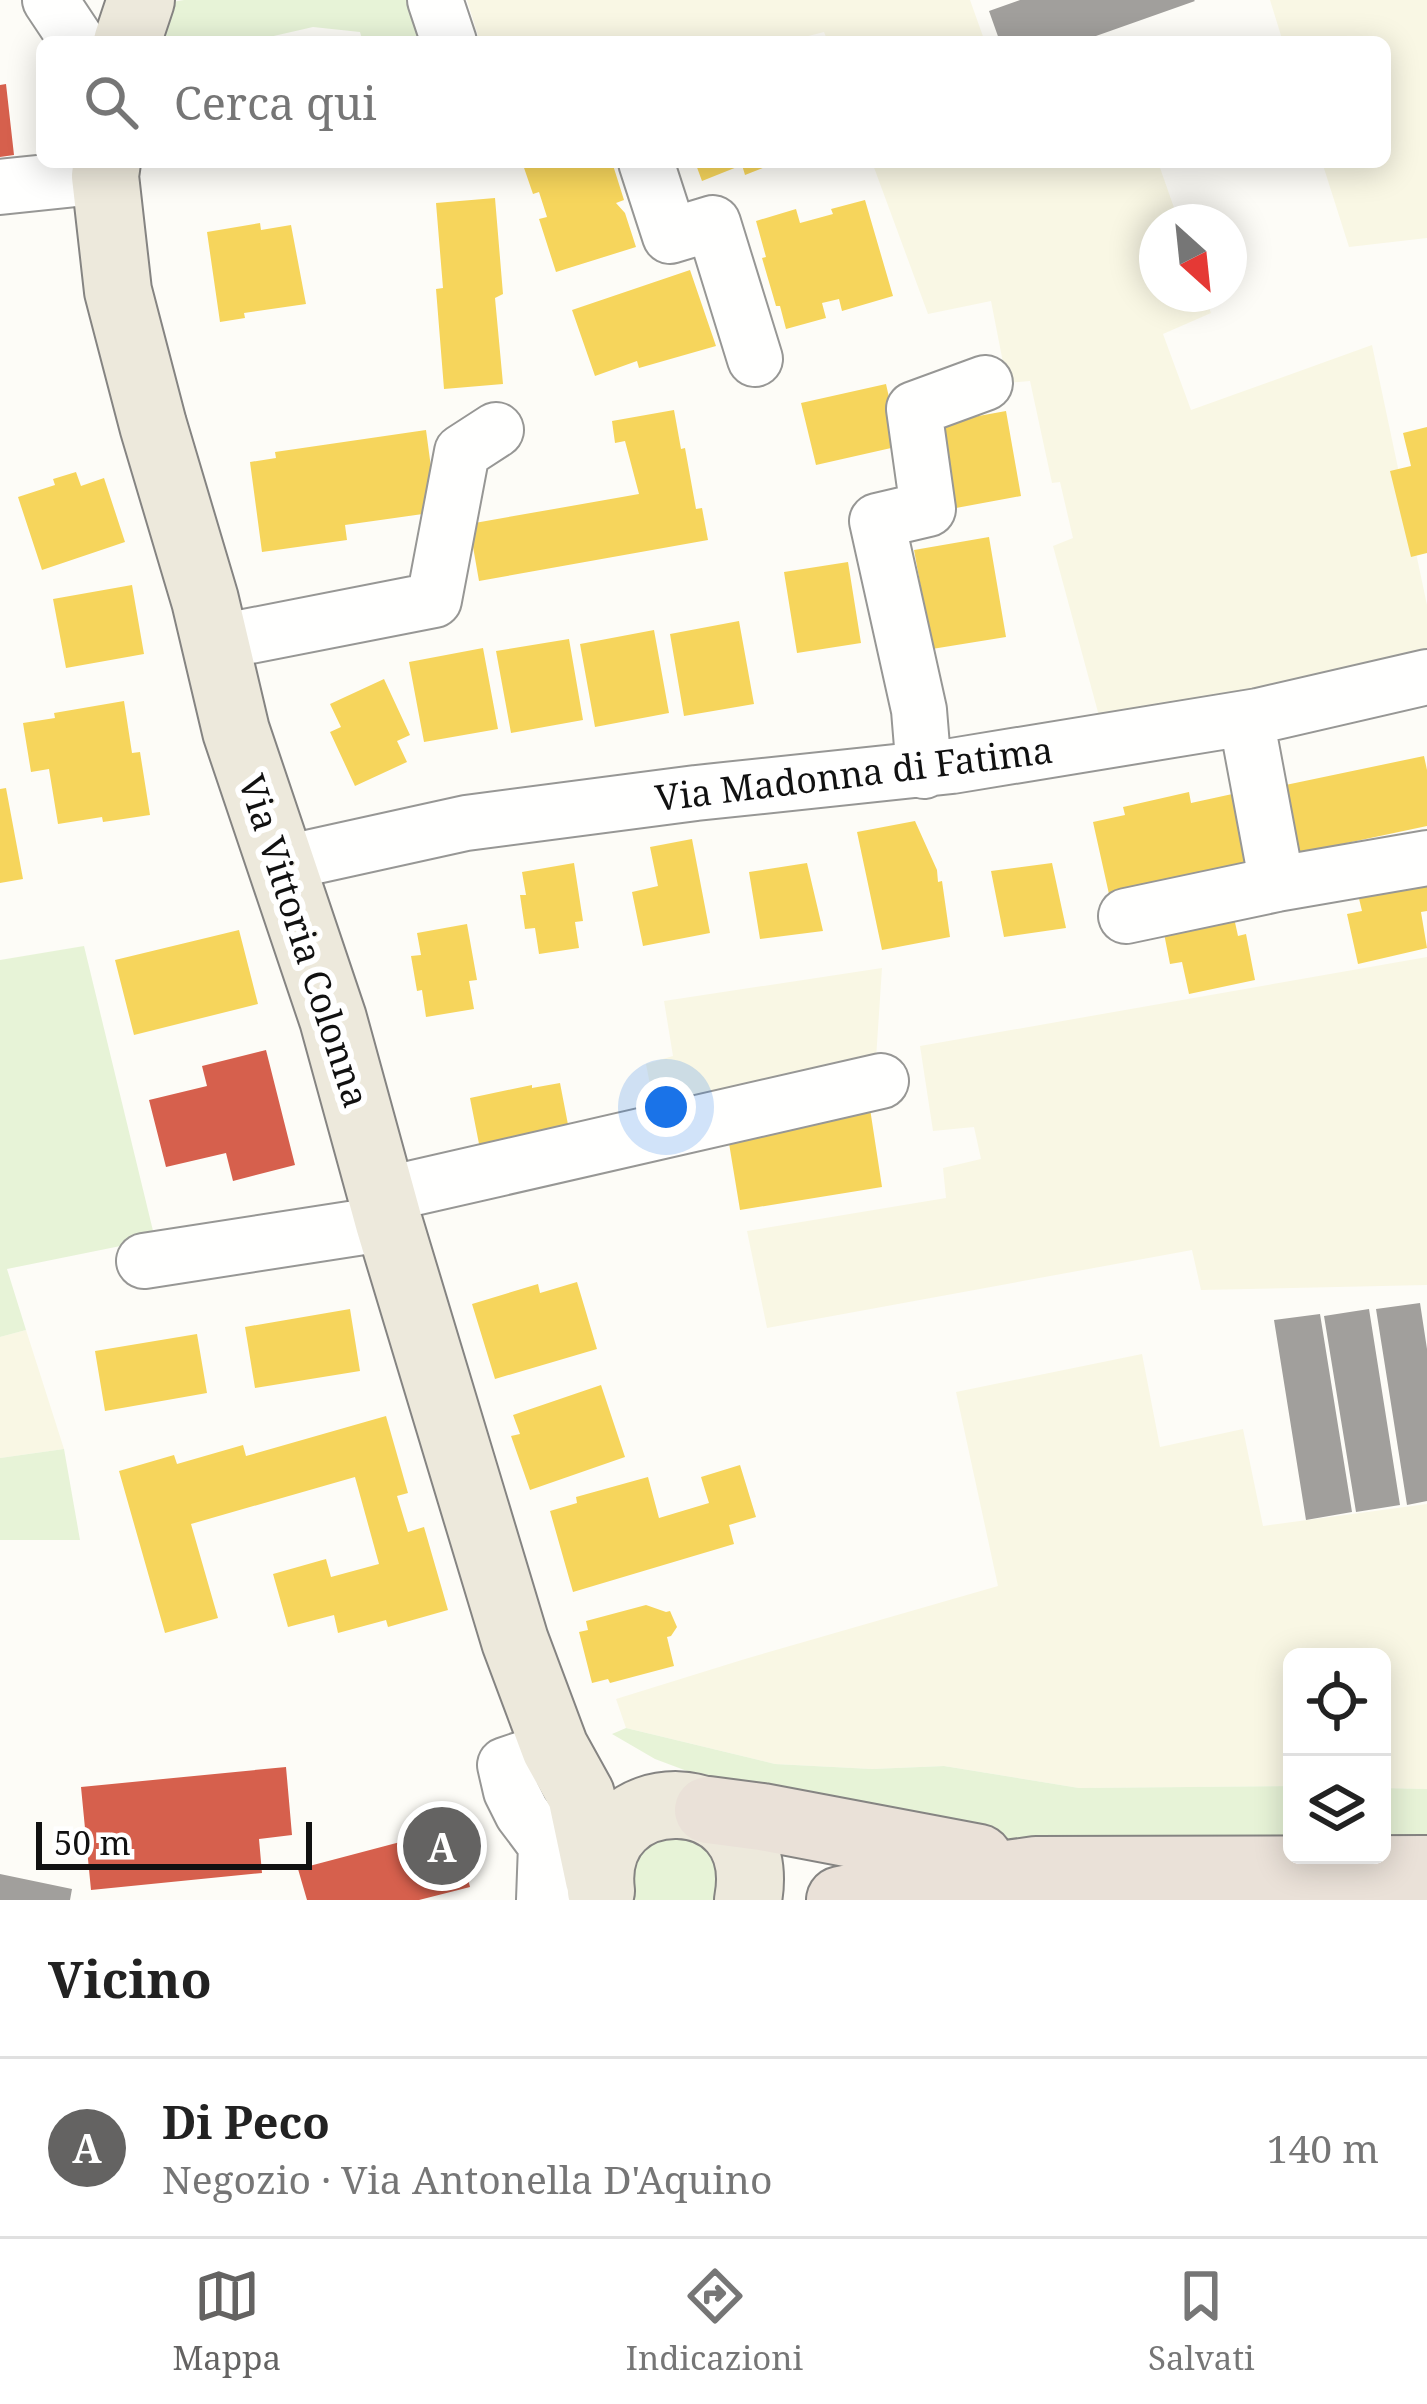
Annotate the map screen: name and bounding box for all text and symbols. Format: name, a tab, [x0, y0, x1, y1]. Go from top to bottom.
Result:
search box	[36, 36, 1391, 168]
icon: search	[78, 69, 144, 135]
text: Cerca qui	[174, 72, 377, 133]
north arrow	[1139, 204, 1247, 312]
street label: Via Madonna di Fatima	[652, 725, 1055, 822]
street label: Via Vittoria Colonna	[228, 768, 381, 1113]
your location	[636, 1077, 696, 1137]
map controls	[1283, 1648, 1391, 1864]
button: locate	[1283, 1648, 1391, 1756]
button: layers	[1283, 1756, 1391, 1864]
pin: A	[403, 1801, 481, 1891]
scale bar	[36, 1816, 312, 1869]
text: 50 m	[54, 1820, 131, 1865]
text: Vicino	[48, 1943, 212, 2013]
text: Di Peco	[162, 2091, 330, 2152]
text: A	[72, 2121, 102, 2174]
text: 140 m	[1267, 2121, 1379, 2174]
text: Negozio · Via Antonella D'Aquino	[162, 2152, 773, 2205]
tab: Mappa	[172, 2263, 281, 2380]
tab: Indicazioni	[626, 2263, 803, 2380]
tab: Salvati	[1148, 2263, 1255, 2380]

